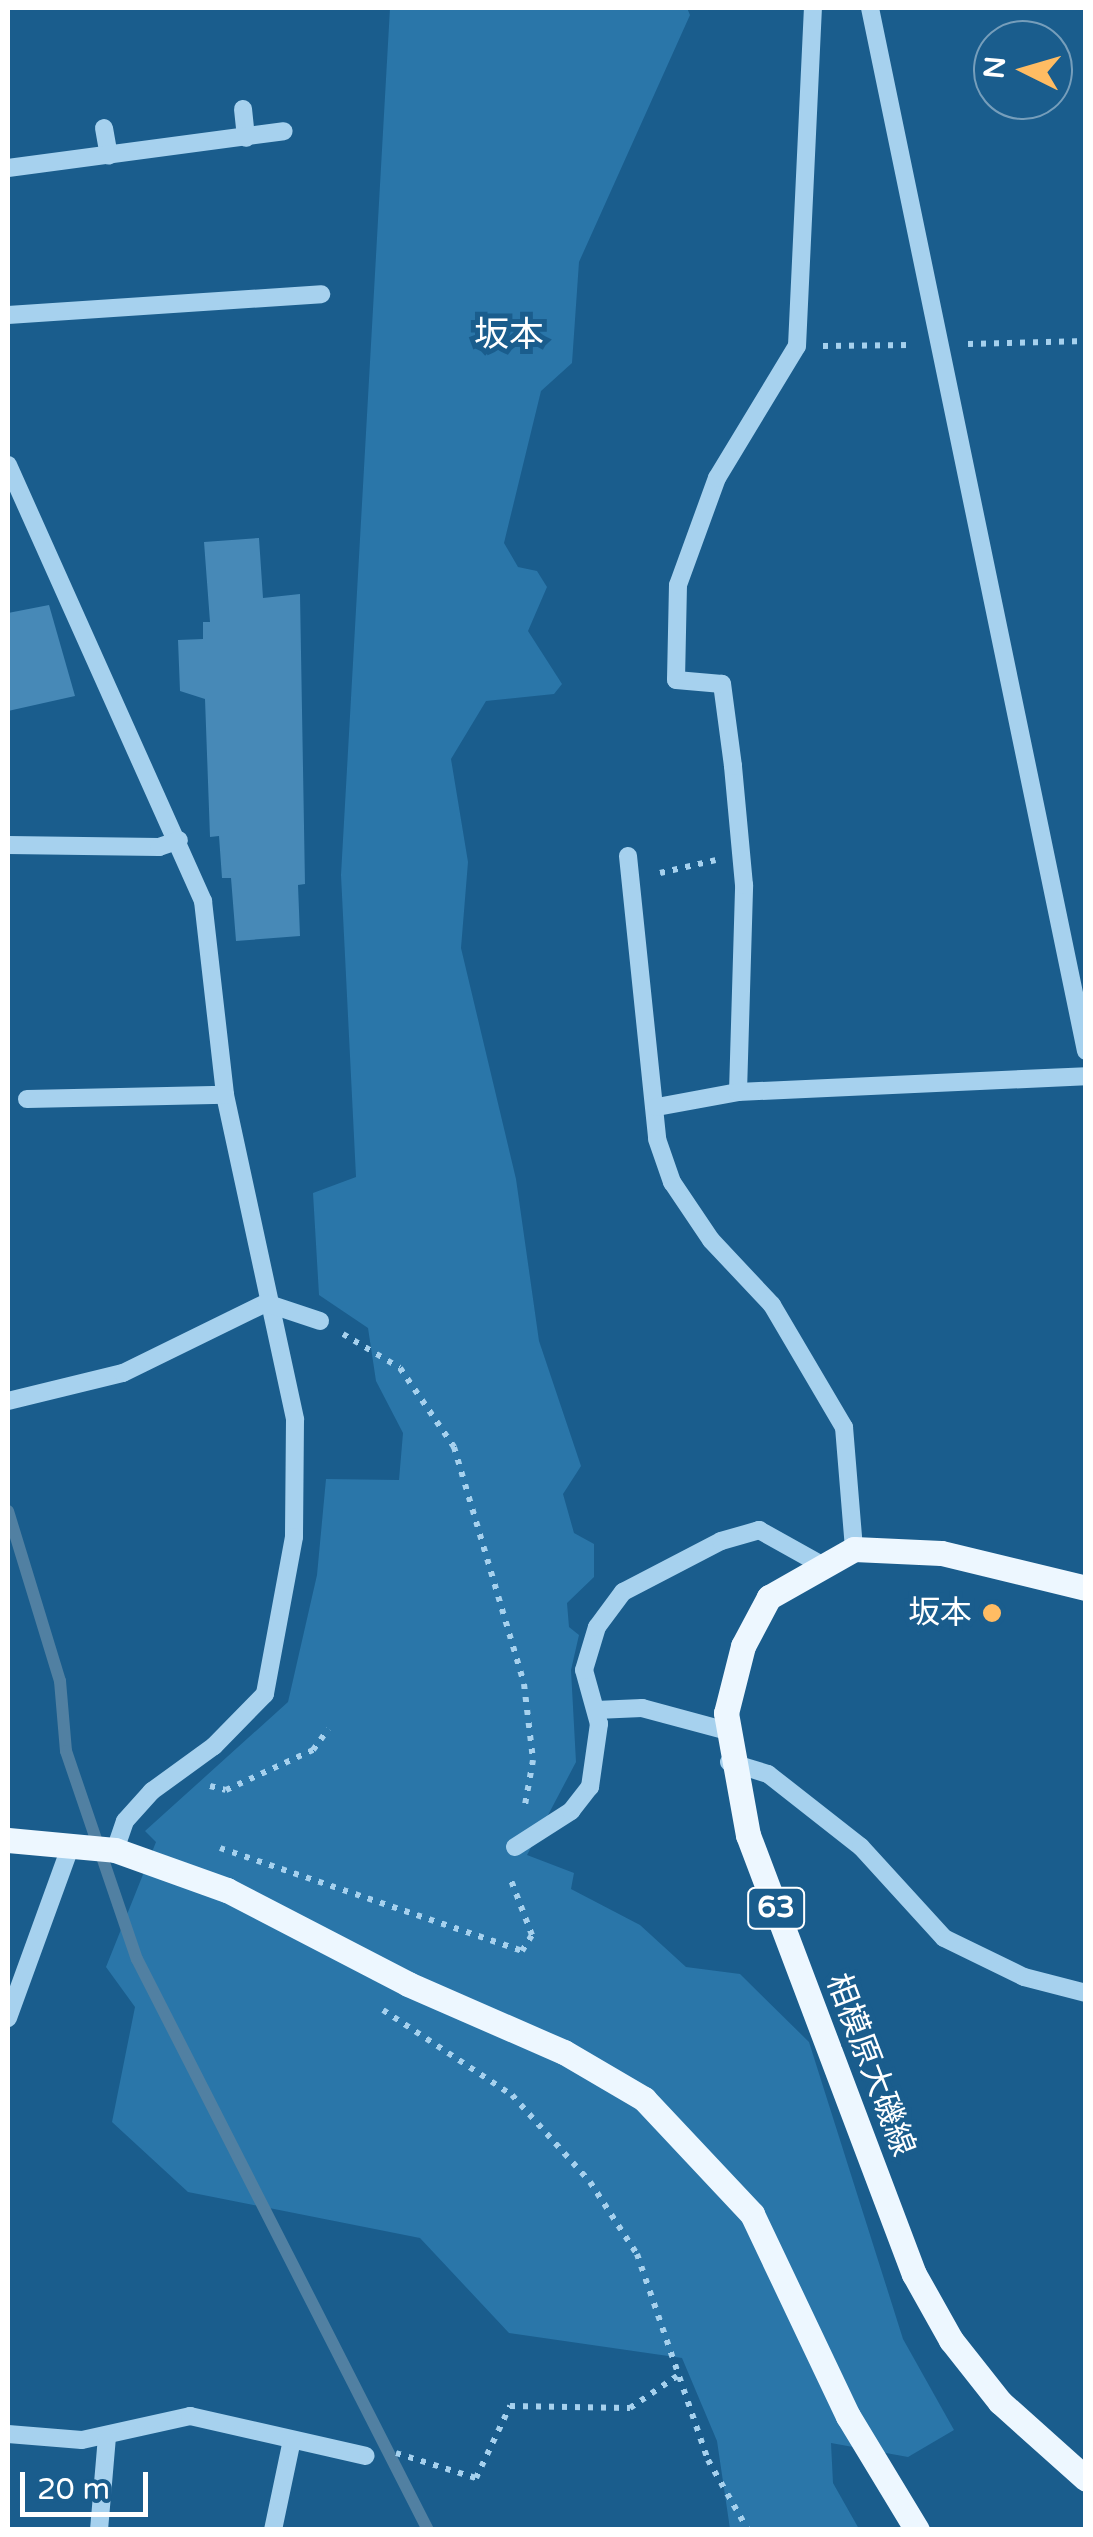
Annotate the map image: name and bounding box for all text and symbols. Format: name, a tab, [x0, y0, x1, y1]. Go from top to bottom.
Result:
north arrow	[973, 20, 1073, 120]
text: N	[977, 55, 1013, 80]
district label: 坂本	[474, 314, 544, 356]
place label: 坂本	[908, 1594, 972, 1632]
marker: 坂本	[981, 1602, 1003, 1624]
road number: 63	[746, 1883, 806, 1933]
street label: 相模原大磯線	[818, 1968, 922, 2162]
scale bar	[25, 2452, 152, 2514]
text: 20 m	[37, 2471, 110, 2508]

